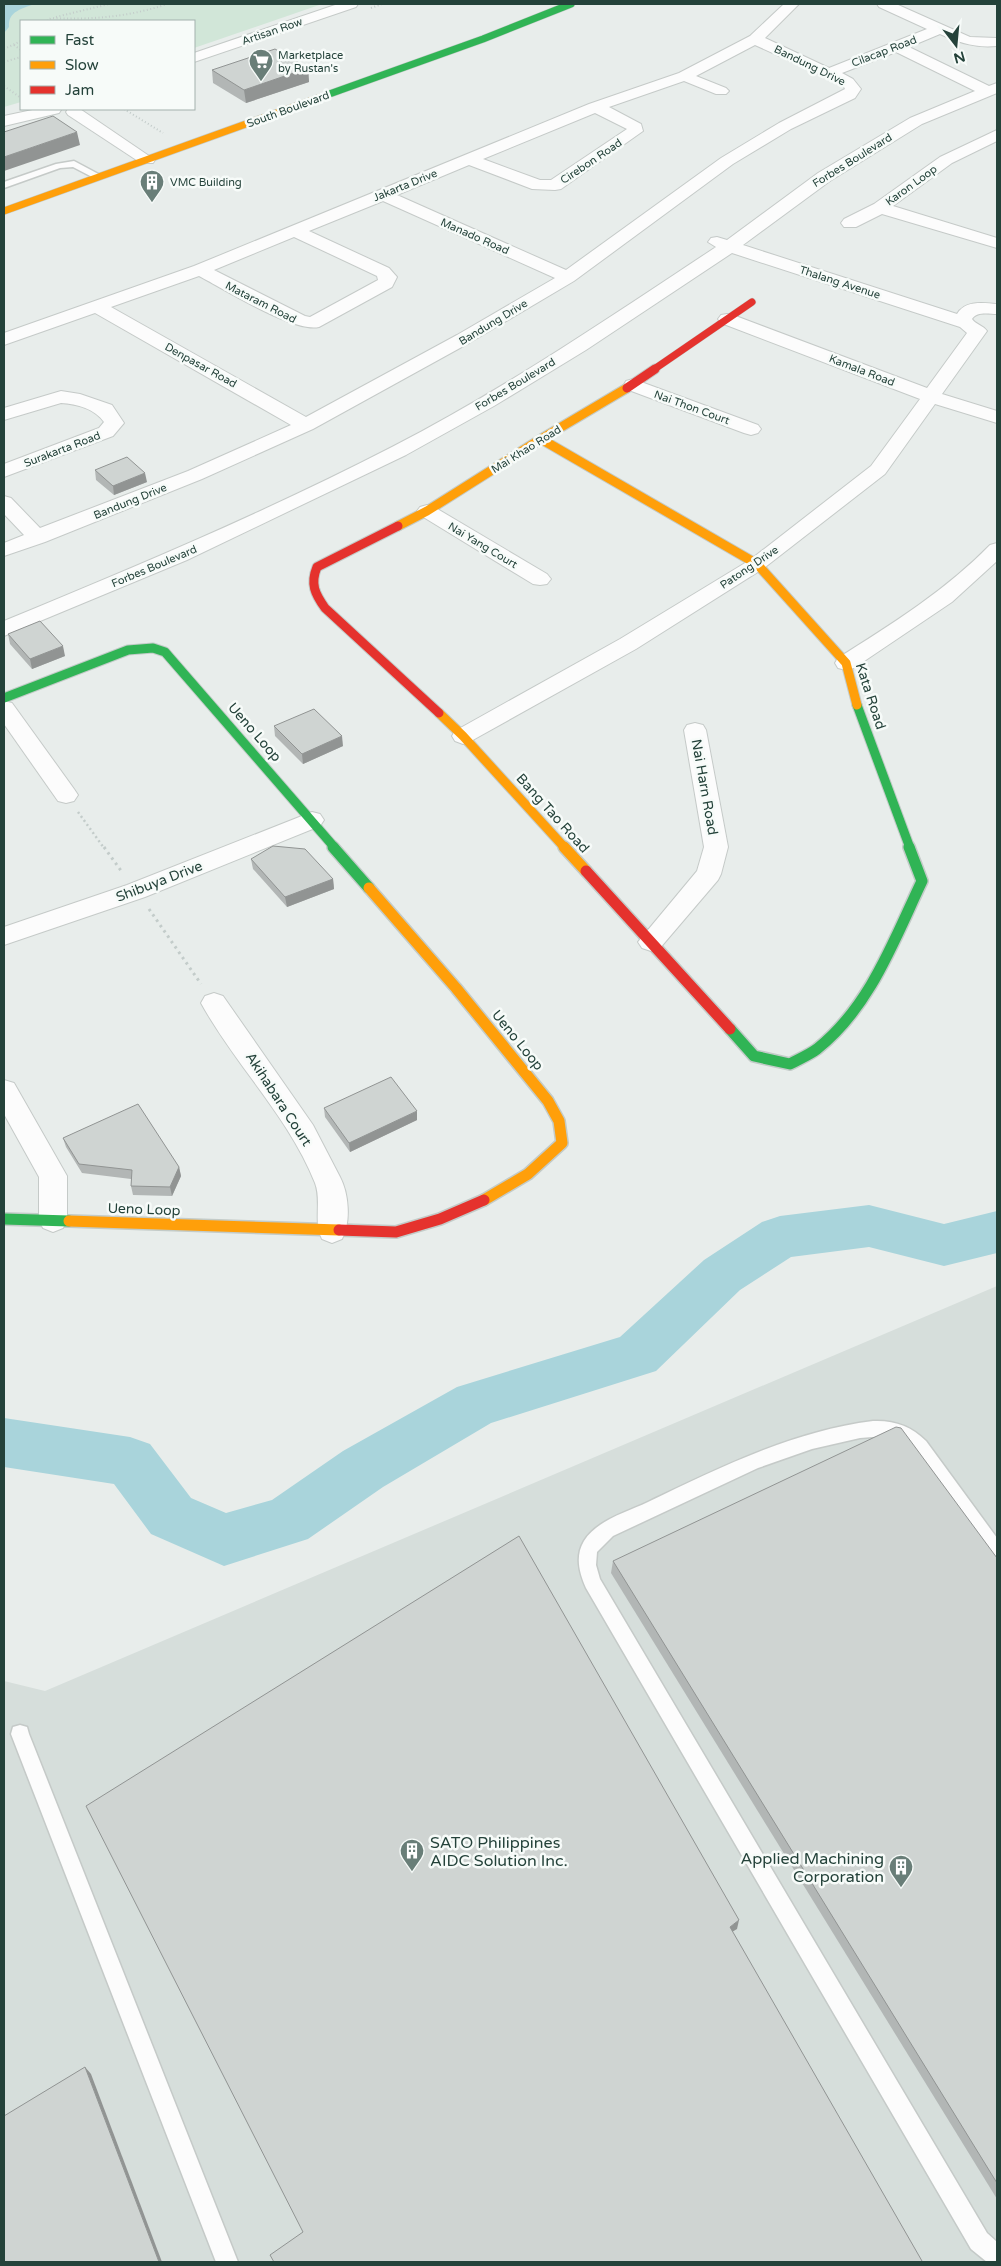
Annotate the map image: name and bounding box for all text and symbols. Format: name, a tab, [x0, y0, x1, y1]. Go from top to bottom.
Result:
street label: Artisan Row	[240, 15, 305, 48]
legend	[20, 20, 195, 110]
north arrow	[931, 20, 981, 70]
text: Fast	[65, 31, 95, 49]
street label: Cilacap Road	[850, 33, 919, 70]
street label: Bandung Drive	[772, 43, 848, 88]
text: N	[952, 47, 967, 67]
supermarket icon: Marketplace by Rustan's	[248, 48, 274, 82]
place label: Marketplace by Rustan's	[278, 49, 343, 75]
text: Slow	[65, 56, 99, 74]
text: Jam	[65, 81, 94, 99]
street label: South Boulevard	[245, 89, 331, 130]
street label: Forbes Boulevard	[810, 131, 894, 190]
street label: Cirebon Road	[558, 136, 625, 187]
street label: Karon Loop	[883, 162, 940, 208]
street label: Jakarta Drive	[371, 167, 439, 204]
building icon: VMC Building	[139, 169, 165, 203]
place label: VMC Building	[170, 176, 242, 189]
street label: Manado Road	[438, 216, 511, 257]
street label: Thalang Avenue	[798, 263, 882, 302]
street label: Mataram Road	[223, 279, 299, 326]
street label: Bandung Drive	[457, 297, 530, 348]
street label: Denpasar Road	[162, 340, 239, 391]
street label: Kamala Road	[827, 352, 897, 389]
street label: Forbes Boulevard	[473, 355, 558, 414]
street label: Nai Thon Court	[652, 388, 731, 427]
street label: Mai Khao Road	[489, 423, 564, 476]
street label: Surakarta Road	[22, 429, 102, 470]
street label: Bandung Drive	[92, 481, 169, 522]
street label: Nai Yang Court	[446, 520, 520, 571]
street label: Forbes Boulevard	[110, 543, 199, 590]
street label: Patong Drive	[718, 543, 781, 592]
street label: Kata Road	[852, 661, 889, 732]
street label: Ueno Loop	[224, 699, 285, 766]
street label: Nai Harn Road	[688, 738, 721, 837]
street label: Bang Tao Road	[512, 770, 593, 857]
street label: Shibuya Drive	[114, 857, 205, 906]
street label: Ueno Loop	[488, 1007, 547, 1074]
street label: Akihabara Court	[242, 1049, 316, 1150]
street label: Ueno Loop	[107, 1200, 181, 1219]
place label: SATO Philippines AIDC Solution Inc.	[430, 1833, 568, 1871]
building icon: SATO Philippines AIDC Solution Inc.	[399, 1838, 425, 1872]
place label: Applied Machining Corporation	[740, 1849, 884, 1887]
building icon: Applied Machining Corporation	[888, 1854, 914, 1888]

